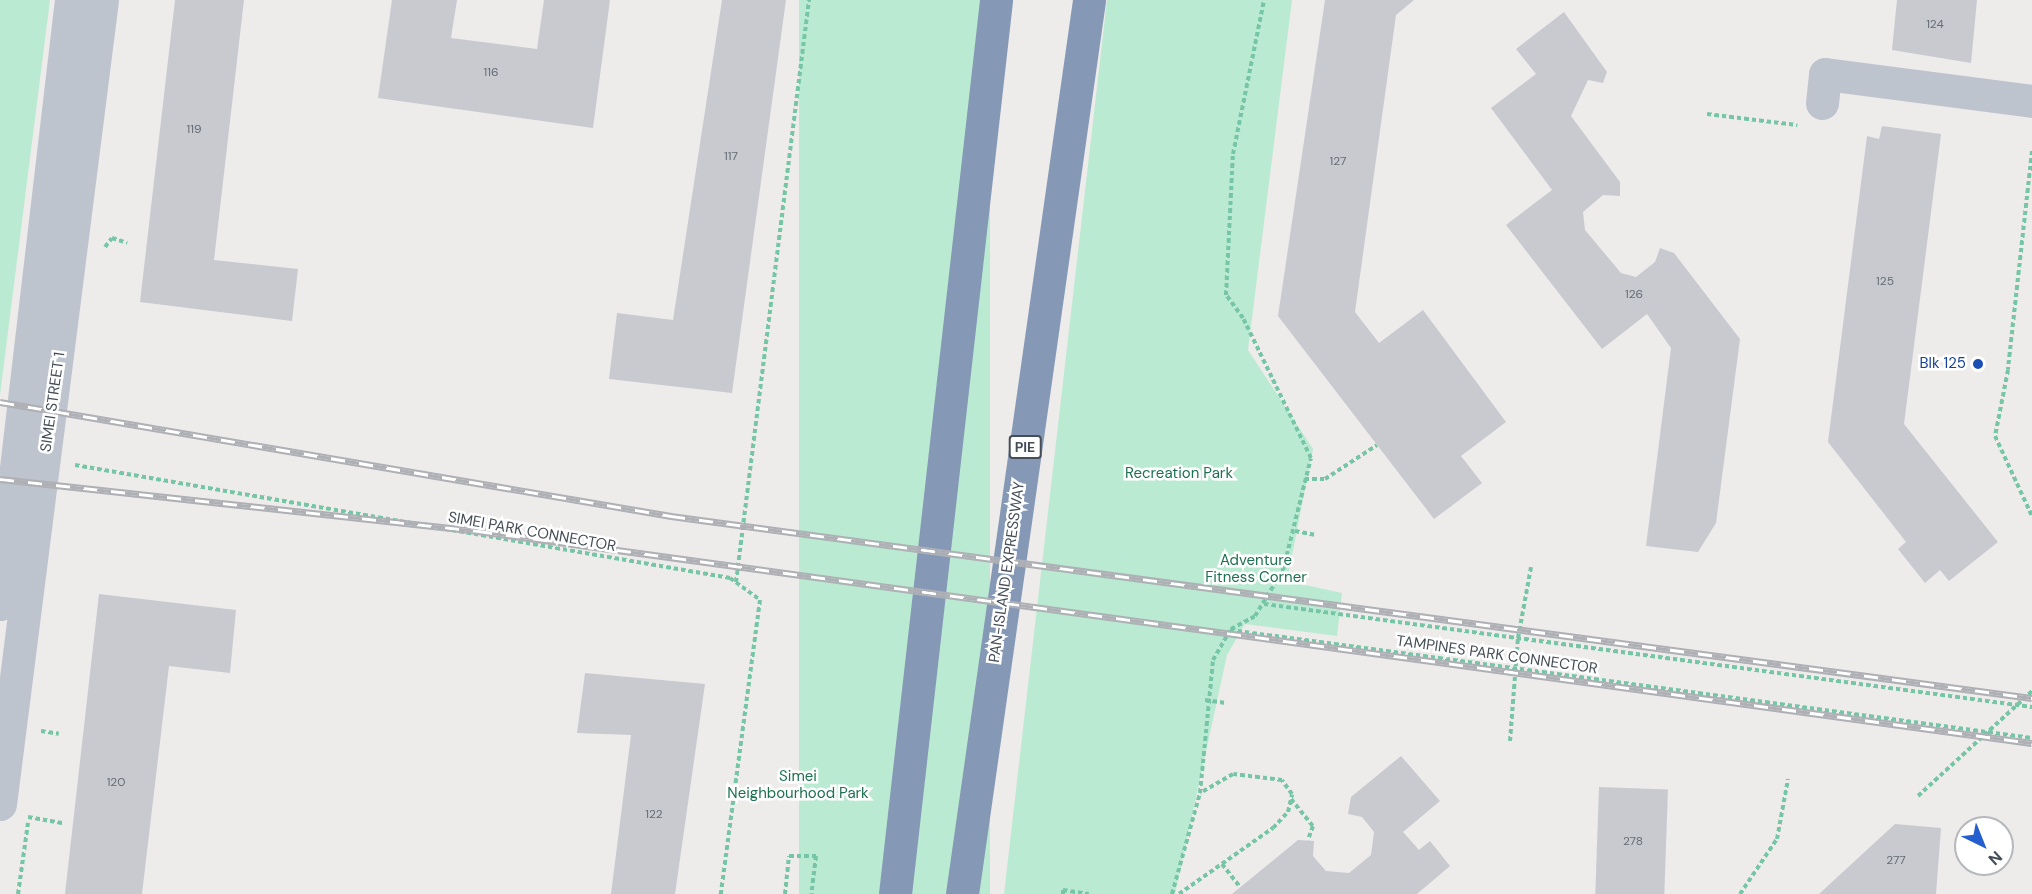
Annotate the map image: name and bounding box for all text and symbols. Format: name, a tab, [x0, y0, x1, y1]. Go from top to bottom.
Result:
house number: 124	[1926, 18, 1944, 32]
house number: 116	[483, 66, 499, 80]
house number: 119	[186, 123, 202, 137]
house number: 117	[724, 150, 738, 164]
house number: 127	[1330, 155, 1346, 169]
house number: 125	[1876, 275, 1894, 289]
house number: 126	[1625, 288, 1643, 302]
street label: SIMEI STREET 1	[37, 351, 69, 453]
place label: Blk 125	[1920, 355, 1966, 373]
marker: Blk 125	[1971, 357, 1985, 371]
road number: PIE	[1008, 436, 1042, 458]
park label: Recreation Park	[1125, 465, 1233, 483]
street label: PAN-ISLAND EXPRESSWAY	[985, 480, 1029, 664]
street label: SIMEI PARK CONNECTOR	[447, 508, 617, 556]
park label: Adventure Fitness Corner	[1205, 551, 1307, 586]
street label: TAMPINES PARK CONNECTOR	[1395, 632, 1599, 678]
park label: Simei Neighbourhood Park	[727, 767, 869, 802]
house number: 120	[107, 776, 125, 790]
house number: 122	[645, 808, 663, 822]
north arrow	[1954, 816, 2014, 876]
house number: 278	[1623, 835, 1643, 849]
text: N	[1984, 846, 2007, 870]
house number: 277	[1886, 854, 1906, 868]

